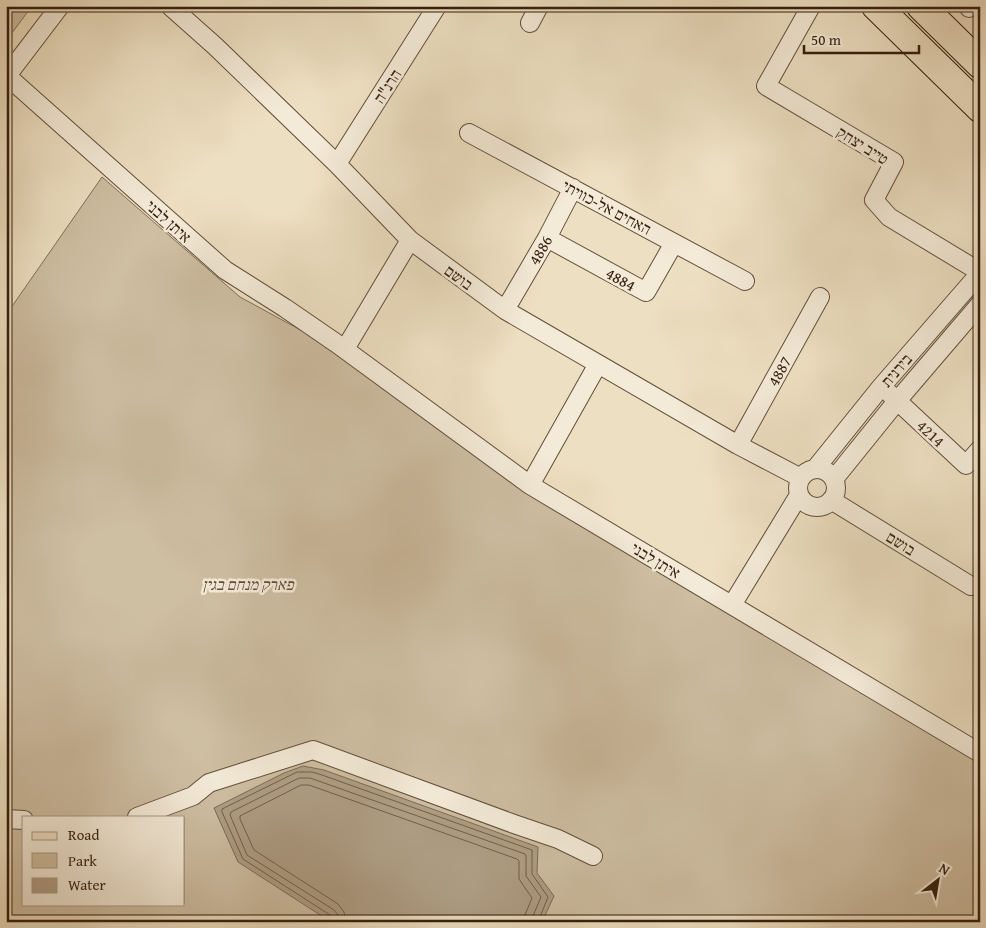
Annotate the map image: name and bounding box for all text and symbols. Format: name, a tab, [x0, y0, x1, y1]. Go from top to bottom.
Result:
scale bar	[804, 22, 918, 54]
text: 50 m	[811, 29, 842, 50]
street label: הרנ"ה	[367, 64, 407, 108]
street label: טייב יצחק	[832, 120, 894, 170]
street label: האחים אל-כוויתי	[558, 173, 656, 241]
street label: איתן לבני	[141, 194, 197, 248]
street label: 4886	[522, 230, 558, 269]
street label: בושם	[440, 258, 479, 296]
street label: 4884	[602, 261, 641, 297]
street label: בירנית	[874, 348, 918, 392]
street label: 4887	[761, 351, 797, 390]
street label: 4214	[912, 414, 951, 452]
street label: בושם	[882, 525, 921, 561]
street label: איתן לבני	[627, 536, 685, 584]
park label: פארק מנחם בגין	[202, 572, 294, 596]
legend	[22, 816, 185, 906]
text: Road	[68, 824, 99, 845]
text: Park	[68, 850, 97, 871]
north arrow	[914, 856, 964, 906]
text: N	[936, 858, 954, 880]
text: Water	[68, 874, 106, 895]

